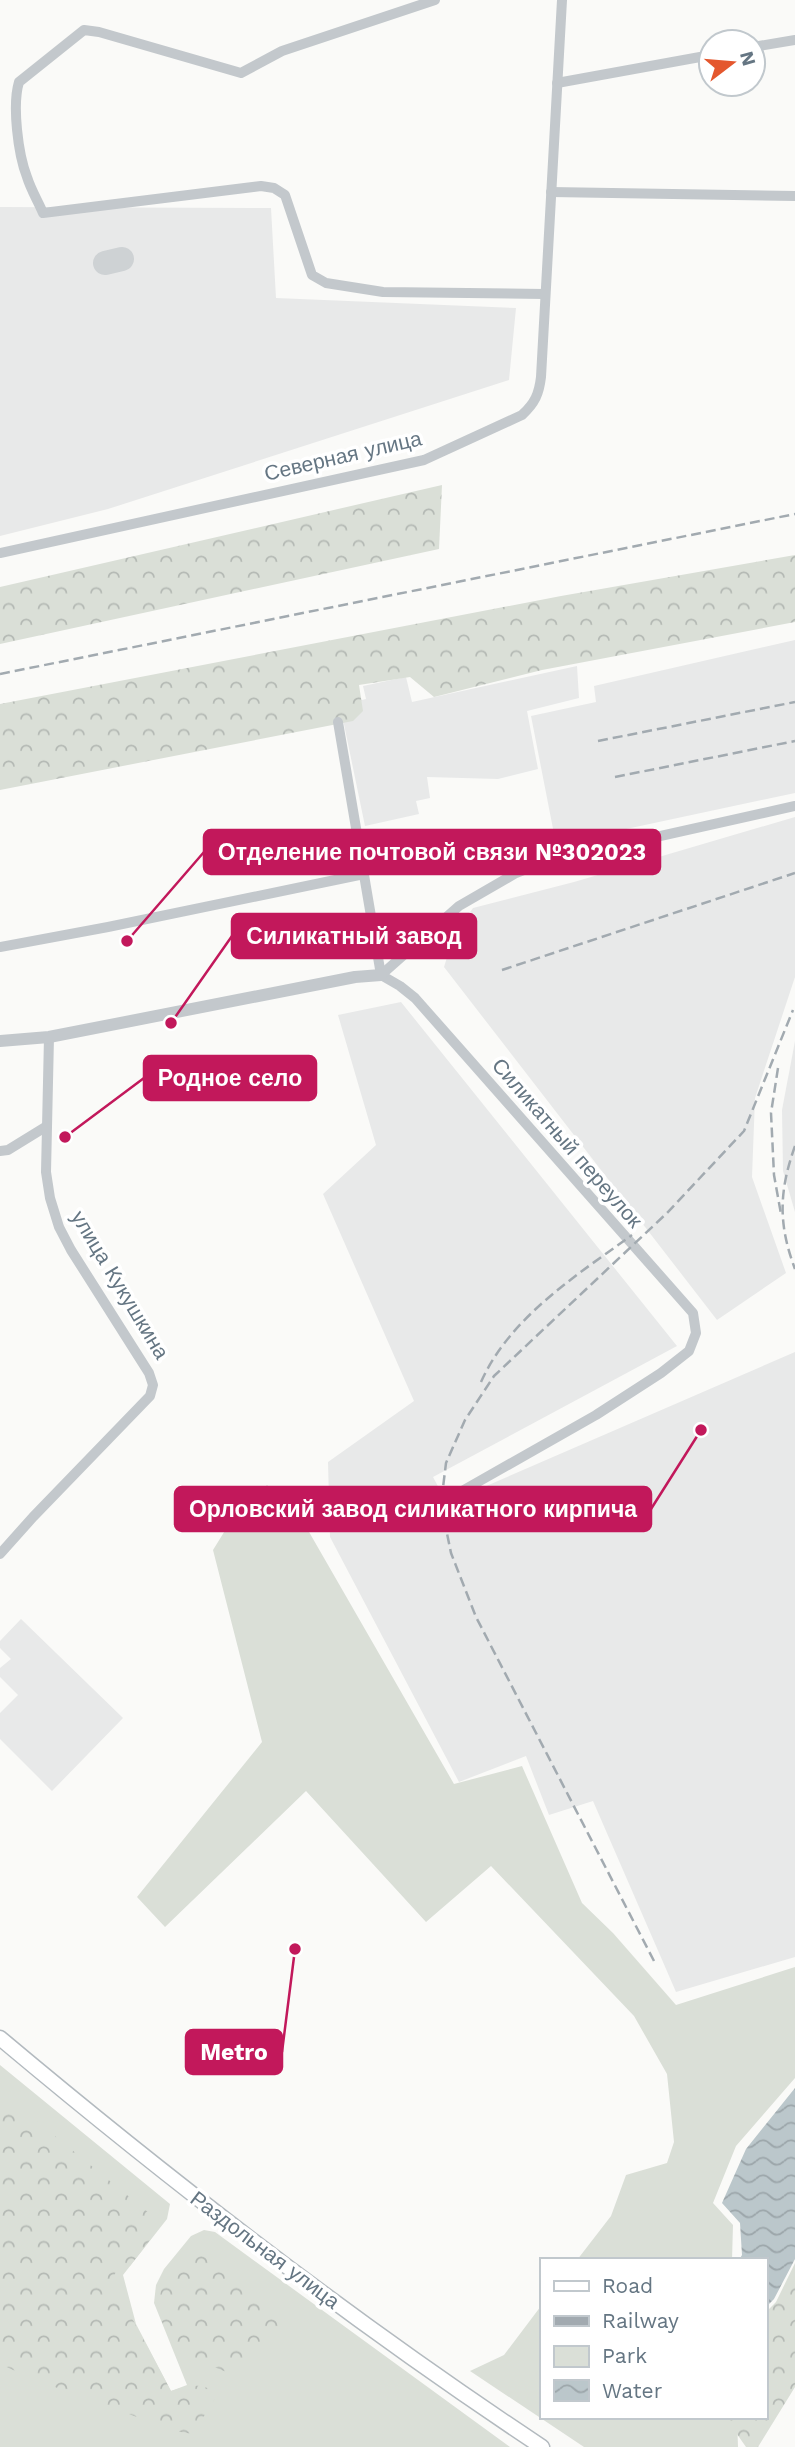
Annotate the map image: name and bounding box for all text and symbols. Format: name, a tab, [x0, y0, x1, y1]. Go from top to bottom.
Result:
north arrow	[697, 28, 767, 98]
text: N	[735, 49, 761, 68]
street label: Северная улица	[262, 425, 424, 486]
callout: Отделение почтовой связи №302023	[204, 830, 660, 874]
text: Отделение почтовой связи №302023	[218, 839, 646, 866]
callout: Силикатный завод	[232, 914, 476, 958]
text: Силикатный завод	[246, 923, 462, 950]
street label: Силикатный переулок	[487, 1053, 648, 1233]
callout: Родное село	[144, 1056, 316, 1100]
text: Родное село	[158, 1065, 302, 1092]
street label: улица Кукушкина	[66, 1206, 175, 1364]
callout: Орловский завод силикатного кирпича	[175, 1487, 651, 1531]
text: Орловский завод силикатного кирпича	[189, 1496, 637, 1523]
callout: Metro	[186, 2030, 282, 2074]
text: Metro	[200, 2039, 268, 2066]
street label: Раздольная улица	[186, 2185, 345, 2314]
legend	[540, 2258, 767, 2419]
text: Road	[602, 2273, 653, 2298]
text: Railway	[602, 2308, 679, 2333]
text: Park	[602, 2343, 647, 2368]
text: Water	[602, 2378, 663, 2403]

